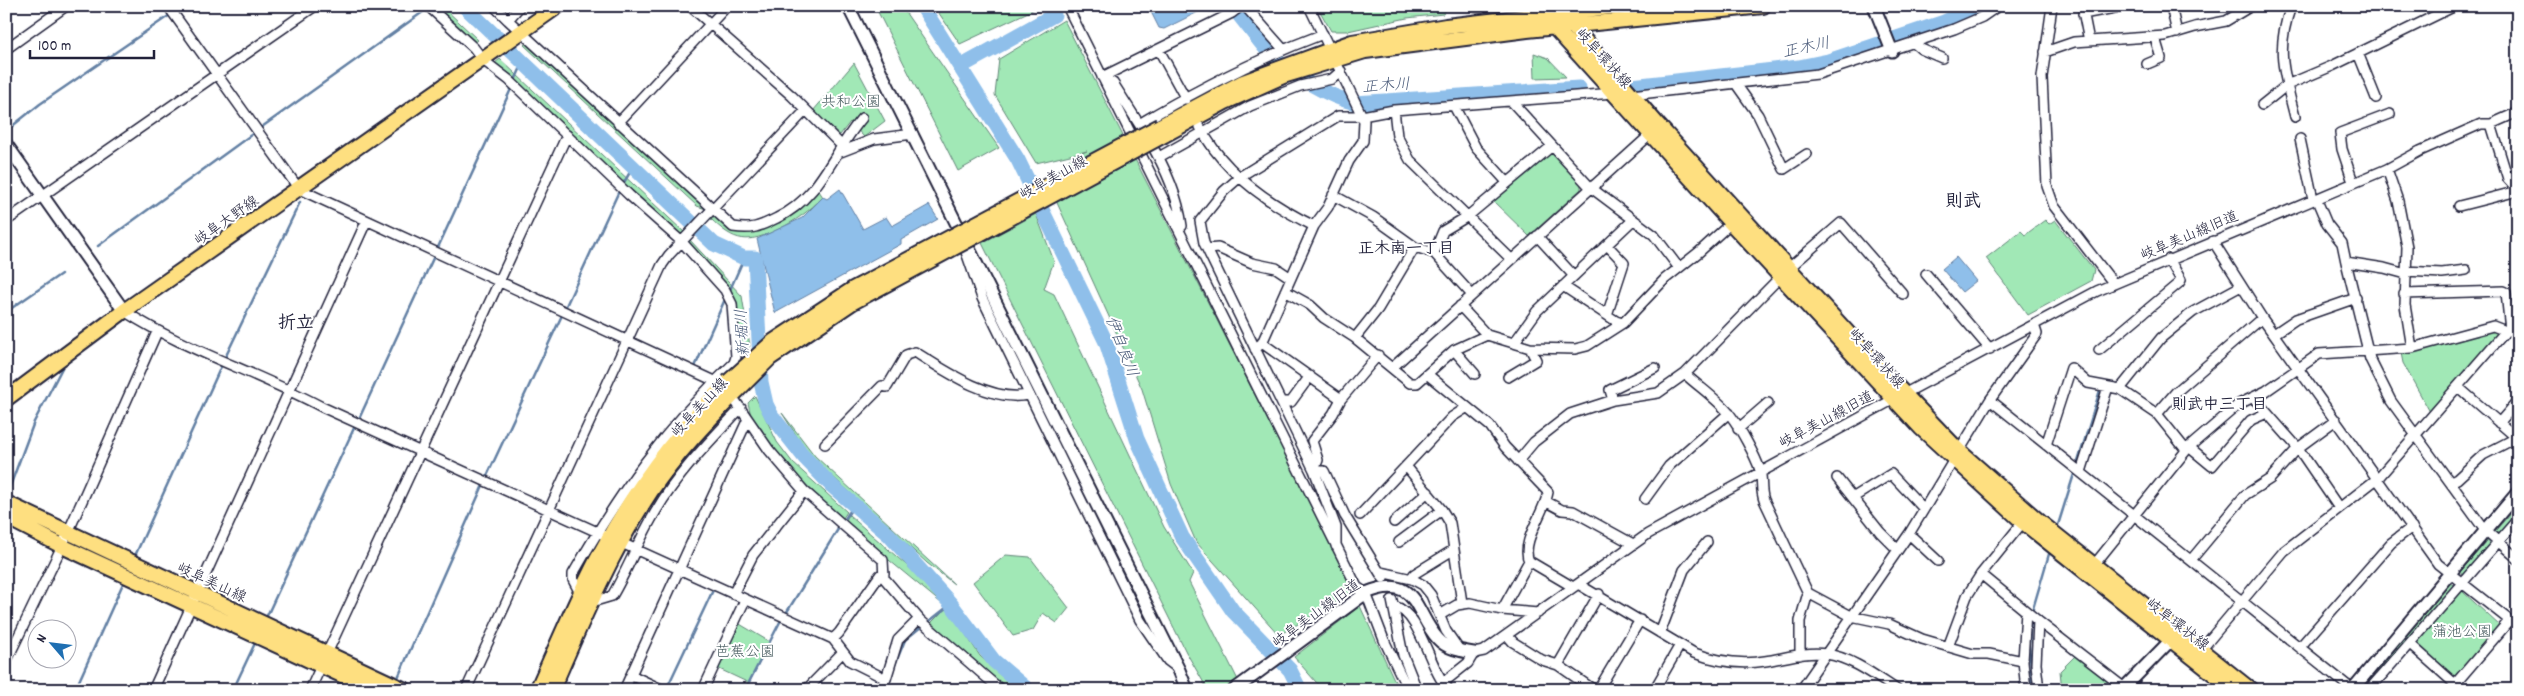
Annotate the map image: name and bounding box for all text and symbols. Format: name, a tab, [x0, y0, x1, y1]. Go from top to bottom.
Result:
street label: 岐阜環状線	[1569, 24, 1636, 95]
scale bar	[30, 28, 154, 60]
water label: 正木川	[1781, 32, 1832, 65]
text: 100 m	[38, 36, 71, 58]
water label: 正木川	[1361, 73, 1411, 100]
park label: 共和公園	[821, 92, 881, 114]
street label: 岐阜美山線	[1016, 151, 1092, 207]
district label: 則武	[1945, 190, 1981, 215]
street label: 岐阜大野線	[190, 191, 264, 252]
street label: 岐阜美山線旧道	[2137, 206, 2242, 267]
district label: 正木南一丁目	[1358, 238, 1454, 261]
water label: 新堀川	[731, 308, 756, 357]
district label: 折立	[278, 312, 314, 337]
water label: 伊自良川	[1098, 313, 1143, 381]
street label: 岐阜環状線	[1842, 324, 1909, 395]
street label: 岐阜美山線	[667, 373, 734, 443]
street label: 岐阜美山線旧道	[1775, 386, 1878, 455]
district label: 則武中三丁目	[2171, 394, 2267, 417]
street label: 岐阜美山線	[173, 558, 250, 610]
street label: 岐阜美山線旧道	[1268, 575, 1366, 654]
street label: 岐阜環状線	[2140, 594, 2213, 657]
north arrow	[28, 618, 78, 668]
park label: 蒲池公園	[2432, 622, 2492, 644]
text: N	[32, 631, 53, 647]
park label: 芭蕉公園	[715, 642, 775, 664]

